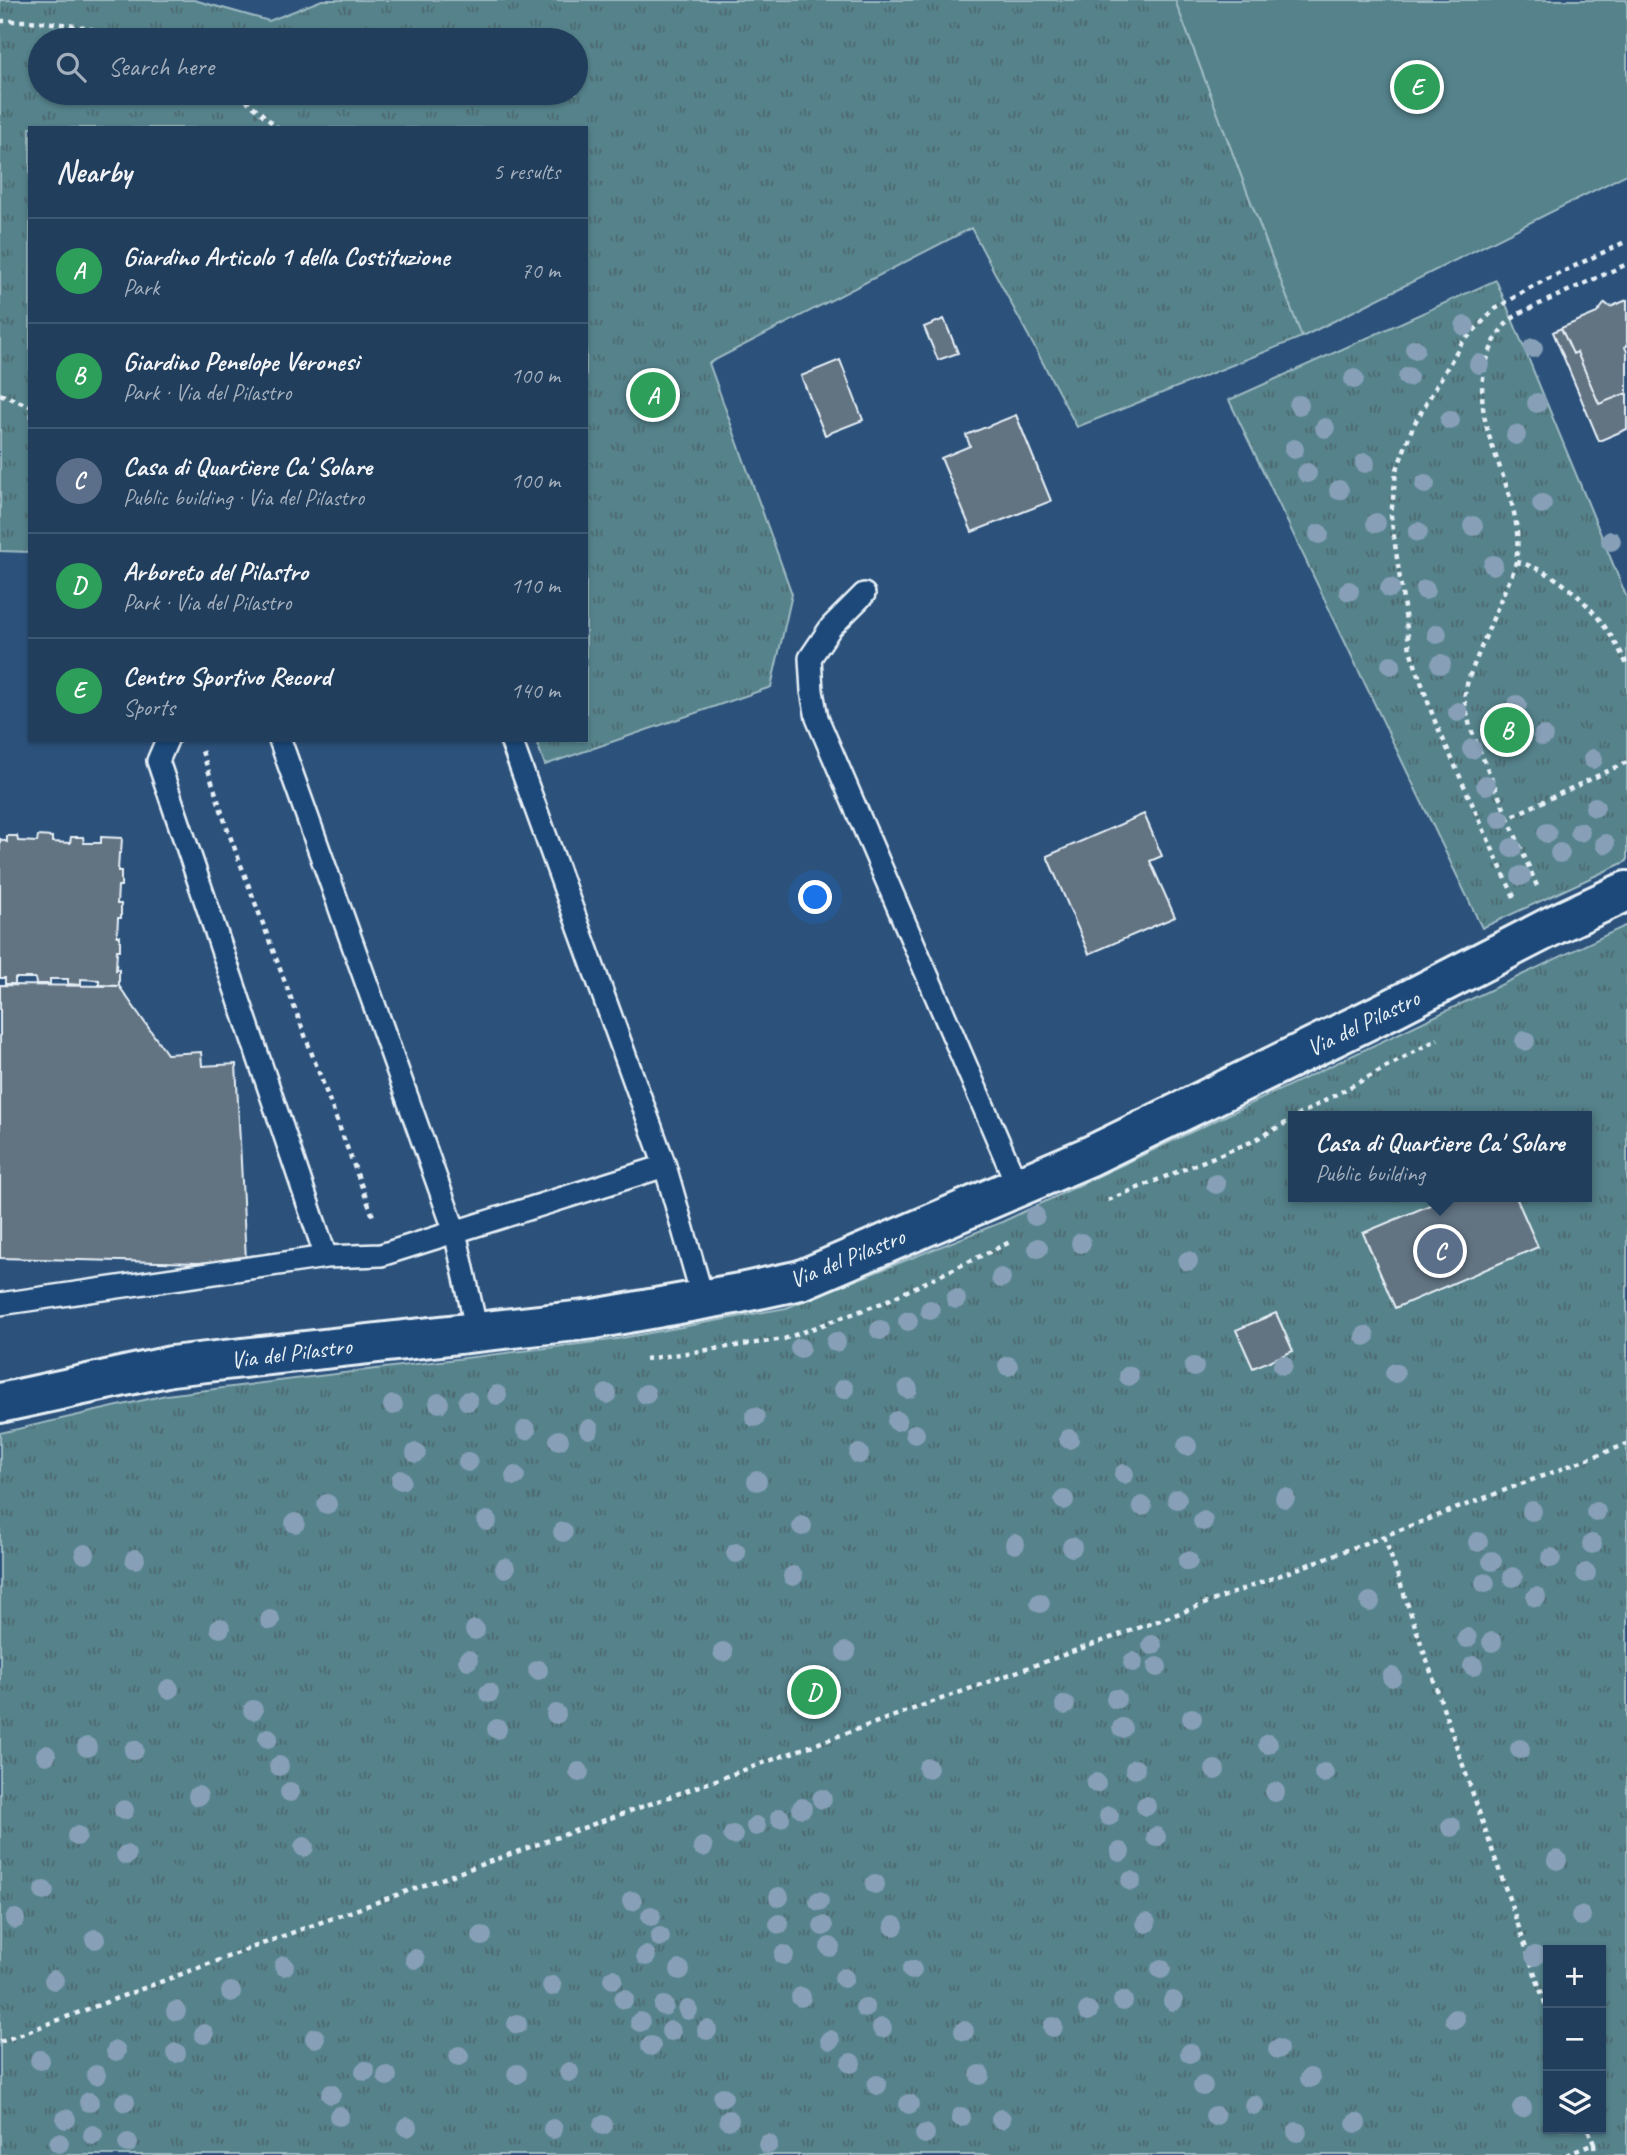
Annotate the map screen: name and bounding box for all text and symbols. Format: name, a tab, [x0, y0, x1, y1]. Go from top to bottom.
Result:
search box	[28, 28, 588, 105]
icon: search	[52, 48, 90, 86]
text: Search here	[108, 50, 214, 83]
pin: E	[1394, 61, 1440, 113]
text: Nearby	[56, 153, 132, 191]
text: 5 results	[493, 157, 560, 186]
text: Giardino Articolo 1 della Costituzione	[123, 240, 450, 273]
text: A	[73, 256, 85, 285]
text: 70 m	[521, 256, 560, 285]
text: Park	[123, 273, 159, 302]
text: Giardino Penelope Veronesi	[123, 345, 359, 378]
text: B	[73, 361, 85, 390]
text: 100 m	[511, 361, 560, 390]
pin: A	[630, 369, 676, 421]
text: Park · Via del Pilastro	[123, 378, 291, 407]
text: Casa di Quartiere Ca' Solare	[123, 450, 372, 483]
text: C	[74, 466, 84, 495]
text: 100 m	[511, 466, 560, 495]
text: Public building · Via del Pilastro	[123, 483, 364, 512]
text: Arboreto del Pilastro	[123, 555, 308, 588]
text: D	[72, 571, 86, 600]
text: 110 m	[511, 571, 560, 600]
text: Park · Via del Pilastro	[123, 588, 291, 617]
text: Centro Sportivo Record	[123, 660, 331, 693]
text: E	[73, 676, 85, 705]
text: 140 m	[511, 676, 560, 705]
text: Sports	[123, 693, 175, 722]
pin: B	[1484, 704, 1530, 756]
your location	[798, 880, 832, 914]
street label: Via del Pilastro	[1302, 982, 1426, 1063]
popup	[1288, 1111, 1592, 1202]
text: Casa di Quartiere Ca' Solare	[1315, 1126, 1565, 1159]
text: Public building	[1315, 1159, 1425, 1188]
street label: Via del Pilastro	[785, 1221, 910, 1295]
pin: C	[1417, 1225, 1463, 1277]
street label: Via del Pilastro	[229, 1331, 355, 1375]
pin: D	[791, 1666, 837, 1718]
map controls	[1543, 1945, 1606, 2134]
button: +	[1543, 1945, 1606, 2008]
button: −	[1543, 2008, 1606, 2071]
button: layers	[1543, 2071, 1606, 2134]

